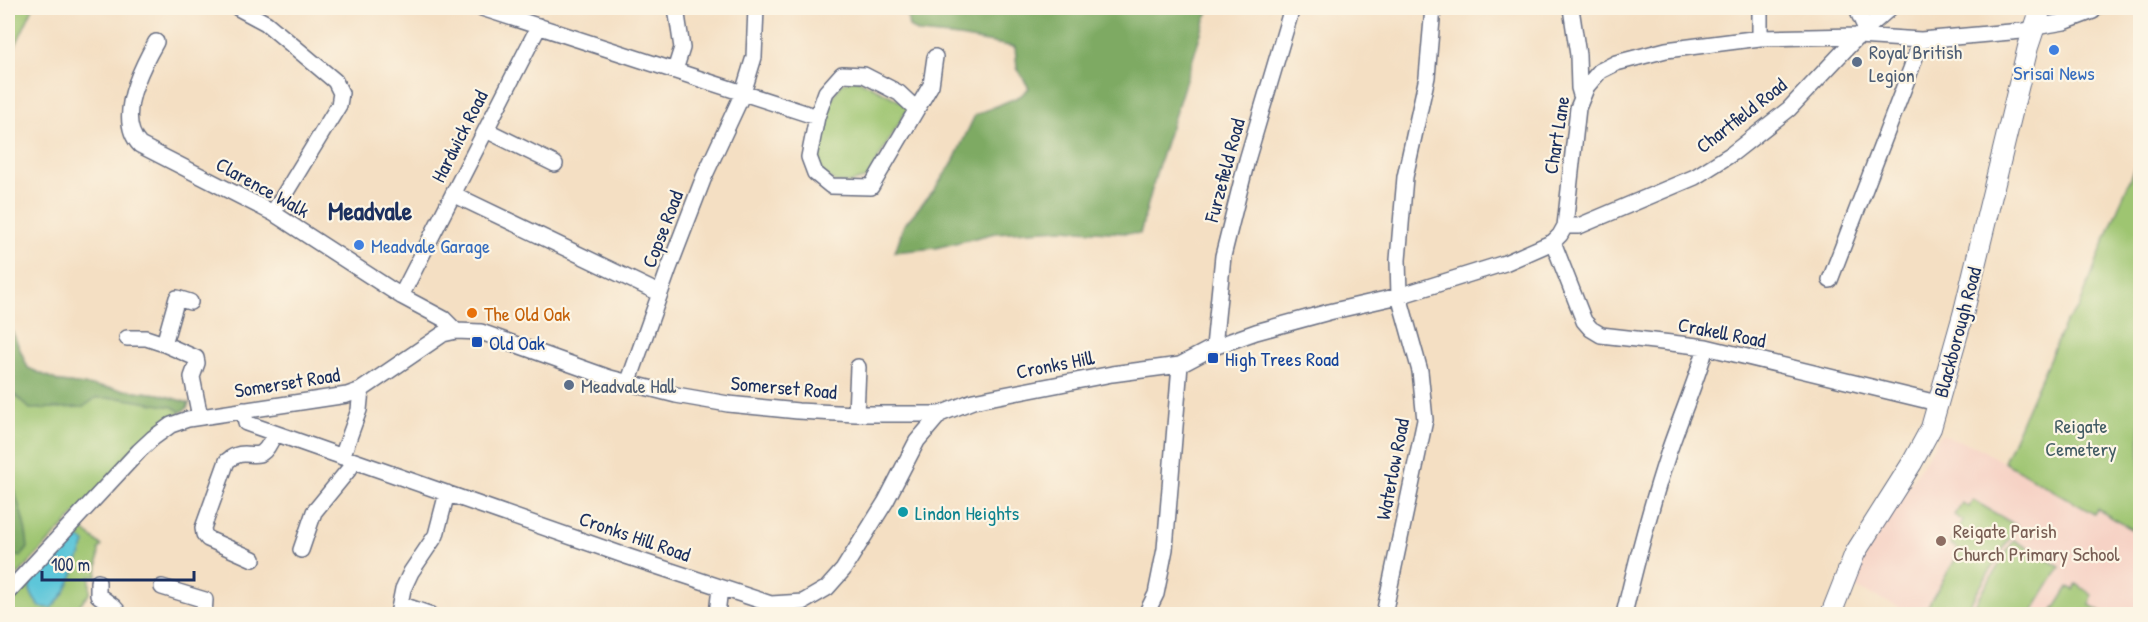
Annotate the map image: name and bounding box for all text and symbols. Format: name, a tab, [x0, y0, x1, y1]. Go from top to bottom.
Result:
place label: Royal British Legion	[1869, 38, 1962, 88]
marker: Srisai News	[2047, 43, 2061, 57]
marker: Royal British Legion	[1850, 55, 1864, 69]
place label: Srisai News	[2013, 59, 2095, 86]
street label: Chartfield Road	[1690, 71, 1792, 159]
street label: Hardwick Road	[424, 85, 494, 187]
street label: Chart Lane	[1537, 94, 1575, 176]
street label: Furzefield Road	[1197, 115, 1251, 226]
street label: Clarence Walk	[211, 150, 315, 224]
street label: Copse Road	[635, 186, 689, 271]
district label: Meadvale	[328, 193, 413, 228]
place label: Meadvale Garage	[371, 232, 490, 259]
marker: Meadvale Garage	[352, 238, 366, 252]
street label: Blackborough Road	[1927, 264, 1987, 400]
place label: The Old Oak	[484, 300, 570, 327]
marker: The Old Oak	[465, 306, 479, 320]
street label: Crakell Road	[1676, 310, 1768, 354]
place label: Old Oak	[489, 329, 545, 356]
marker: Old Oak	[470, 335, 484, 349]
street label: Cronks Hill	[1014, 343, 1097, 385]
place label: High Trees Road	[1225, 345, 1339, 372]
marker: High Trees Road	[1206, 351, 1220, 365]
street label: Somerset Road	[232, 360, 342, 404]
street label: Somerset Road	[730, 369, 838, 405]
place label: Meadvale Hall	[581, 372, 676, 399]
marker: Meadvale Hall	[562, 378, 576, 392]
park label: Reigate Cemetery	[2045, 412, 2117, 462]
street label: Waterlow Road	[1369, 416, 1415, 522]
place label: Lindon Heights	[915, 499, 1019, 526]
street label: Cronks Hill Road	[576, 504, 695, 568]
marker: Lindon Heights	[896, 505, 910, 519]
place label: Reigate Parish Church Primary School	[1953, 517, 2120, 567]
marker: Reigate Parish Church Primary School	[1934, 534, 1948, 548]
scale bar	[42, 544, 194, 582]
text: 100 m	[51, 552, 90, 577]

